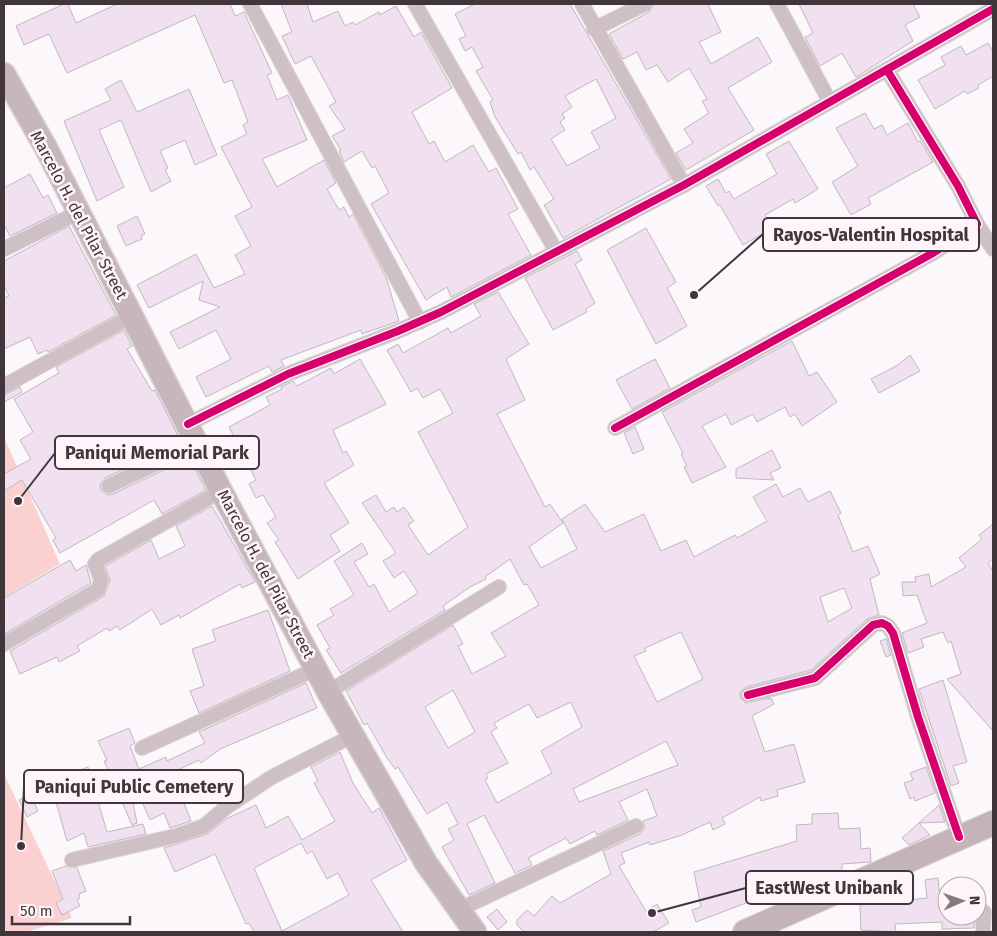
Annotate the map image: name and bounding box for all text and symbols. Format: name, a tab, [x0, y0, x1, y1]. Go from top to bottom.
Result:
street label: Marcelo H. del Pilar Street	[26, 127, 132, 303]
callout: Rayos-Valentin Hospital	[763, 218, 979, 251]
text: Rayos-Valentin Hospital	[773, 224, 970, 246]
callout: Paniqui Memorial Park	[55, 436, 259, 469]
text: Paniqui Memorial Park	[65, 442, 250, 464]
street label: Marcelo H. del Pilar Street	[213, 486, 319, 662]
callout: Paniqui Public Cemetery	[24, 770, 243, 803]
text: Paniqui Public Cemetery	[35, 776, 234, 798]
callout: EastWest Unibank	[746, 871, 913, 904]
north arrow	[937, 876, 987, 926]
text: EastWest Unibank	[755, 877, 904, 899]
scale bar	[12, 894, 130, 926]
text: N	[966, 896, 983, 906]
text: 50 m	[20, 902, 53, 920]

